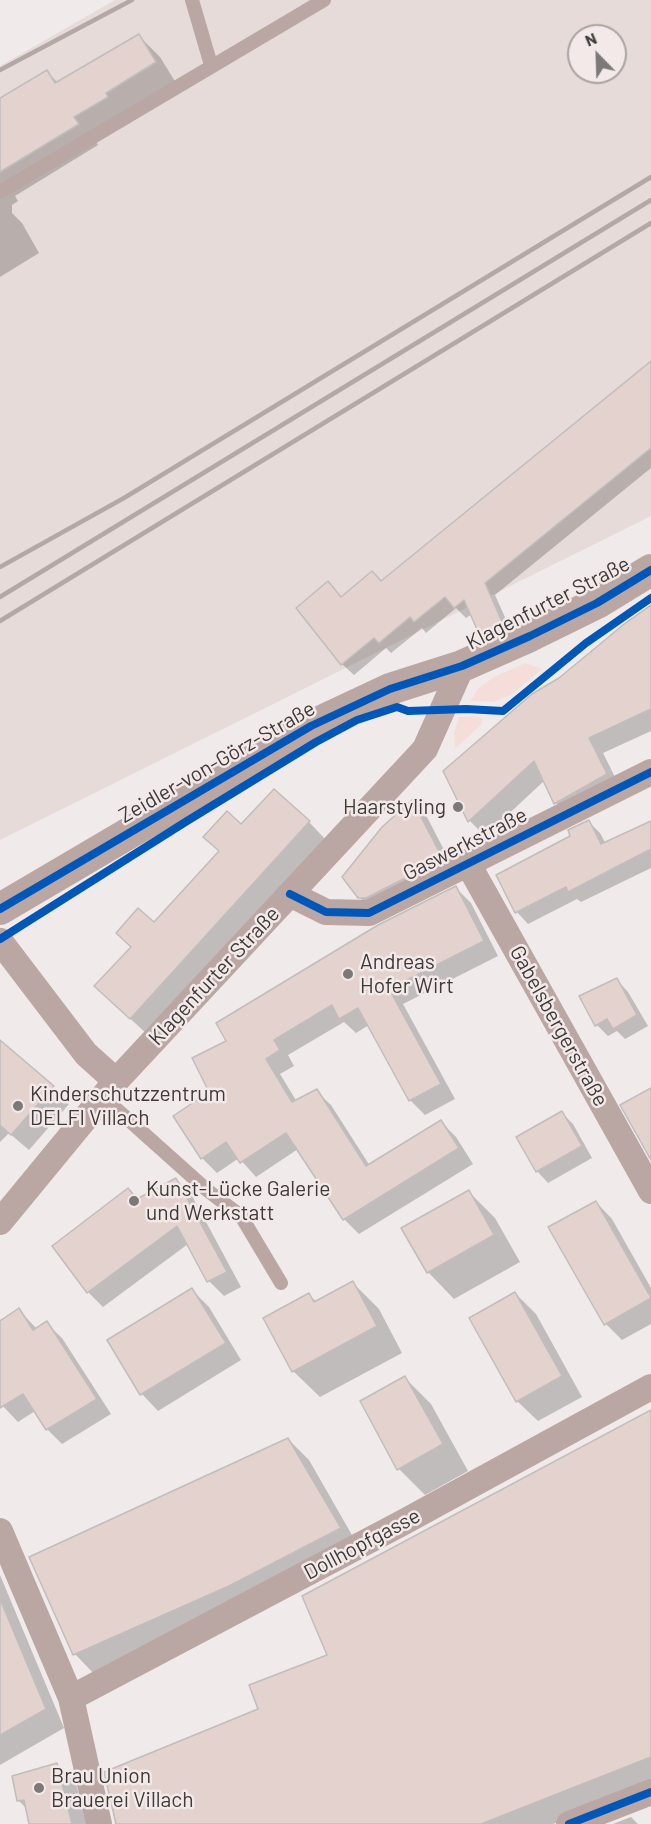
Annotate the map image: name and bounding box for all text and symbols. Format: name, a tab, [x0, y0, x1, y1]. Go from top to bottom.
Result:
north arrow	[567, 24, 627, 84]
text: N	[582, 28, 599, 50]
street label: Klagenfurter Straße	[462, 551, 634, 655]
street label: Zeidler-von-Görz-Straße	[115, 696, 319, 828]
place label: Haarstyling	[343, 794, 446, 820]
marker: Haarstyling	[451, 800, 465, 814]
street label: Gaswerkstraße	[399, 802, 531, 886]
street label: Klagenfurter Straße	[143, 901, 285, 1051]
street label: Gabelsbergerstraße	[504, 941, 614, 1111]
place label: Andreas Hofer Wirt	[360, 949, 454, 999]
marker: Andreas Hofer Wirt	[341, 967, 355, 981]
place label: Kinderschutzzentrum DELFI Villach	[30, 1081, 226, 1131]
marker: Kinderschutzzentrum DELFI Villach	[11, 1099, 25, 1113]
place label: Kunst-Lücke Galerie und Werkstatt	[146, 1176, 330, 1226]
marker: Kunst-Lücke Galerie und Werkstatt	[127, 1194, 141, 1208]
street label: Dollhopfgasse	[300, 1503, 424, 1585]
place label: Brau Union Brauerei Villach	[51, 1763, 194, 1813]
marker: Brau Union Brauerei Villach	[32, 1781, 46, 1795]

